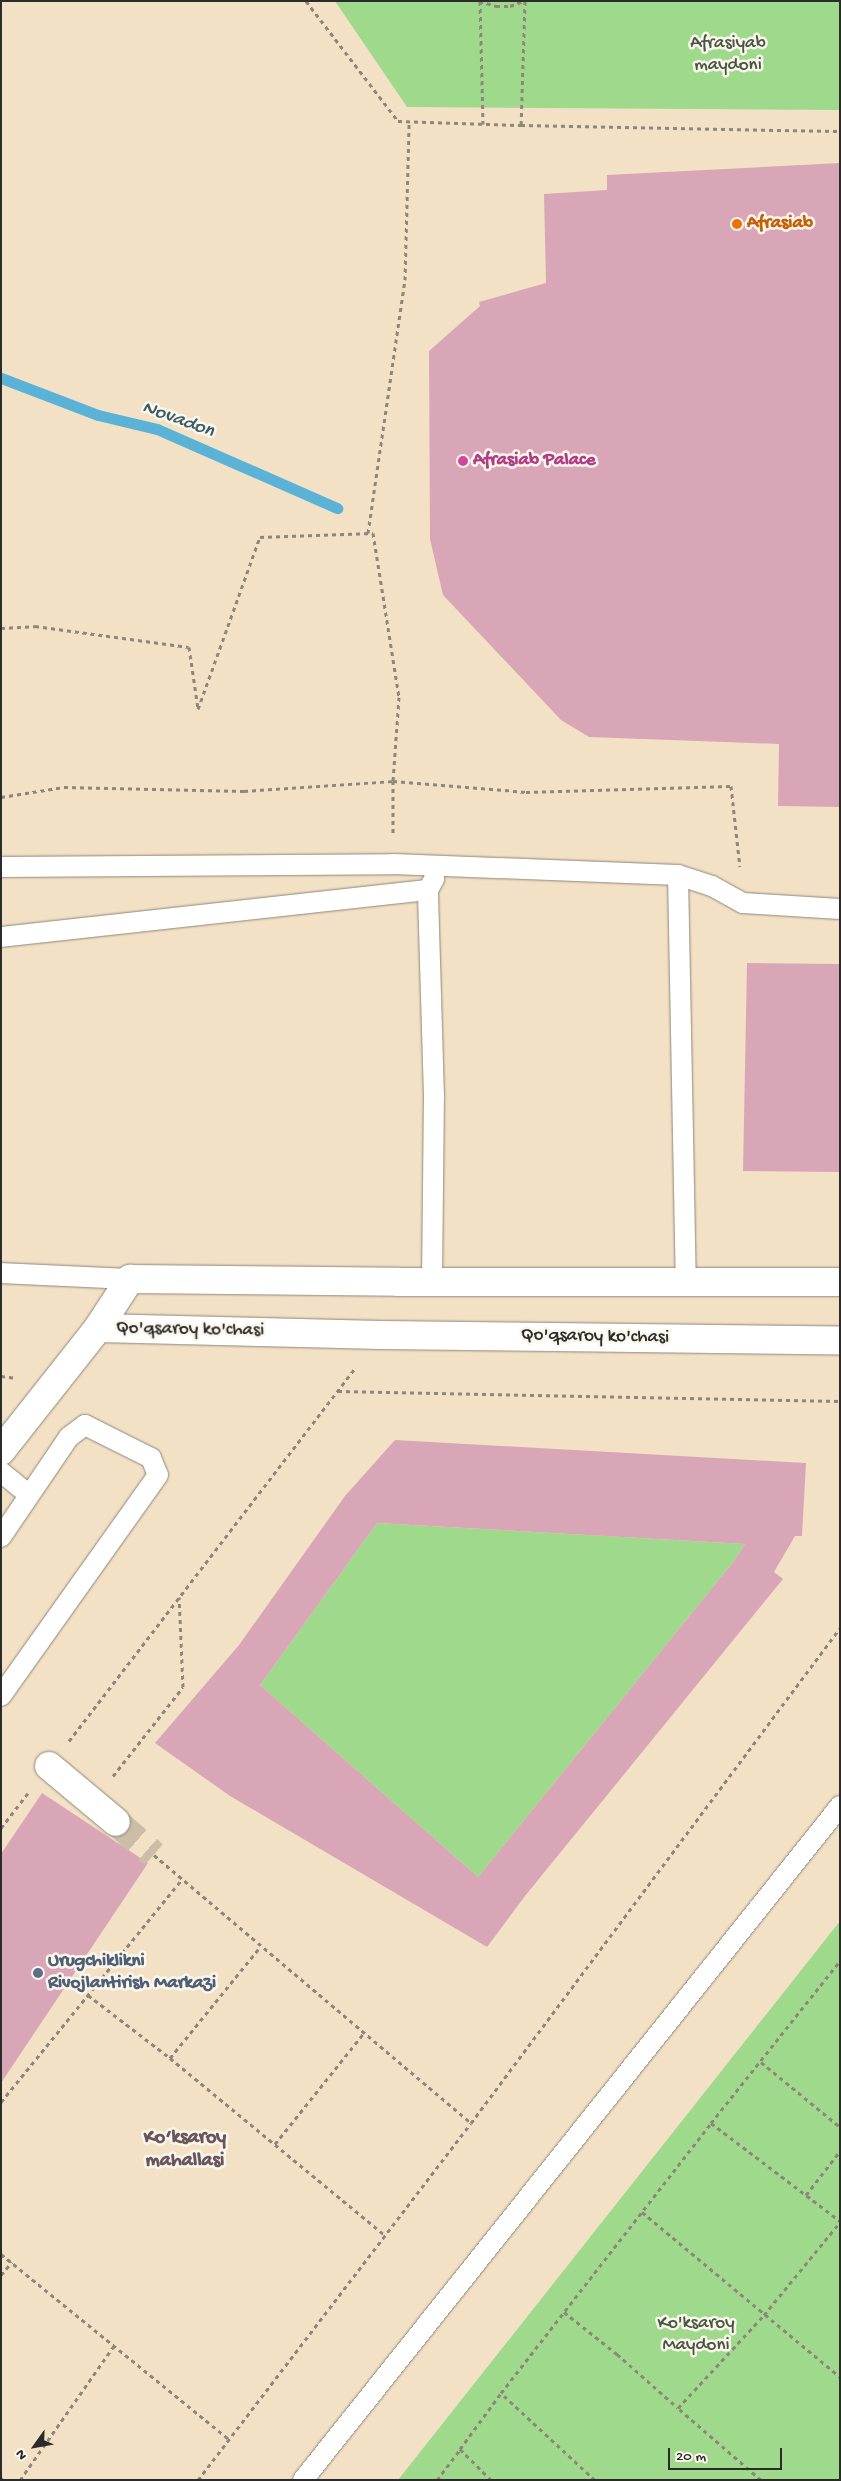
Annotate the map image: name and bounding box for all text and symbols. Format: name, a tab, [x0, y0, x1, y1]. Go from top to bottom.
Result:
park label: Afrasiyab maydoni	[690, 33, 766, 77]
place label: Afrasiab	[747, 213, 813, 235]
marker: Afrasiab	[731, 218, 743, 230]
water label: Novadon	[139, 396, 217, 444]
place label: Afrasiab Palace	[473, 450, 596, 472]
marker: Afrasiab Palace	[457, 455, 469, 467]
street label: Qo'qsaroy ko'chasi	[116, 1317, 264, 1343]
street label: Qo'qsaroy ko'chasi	[521, 1324, 669, 1350]
place label: Urugchiklikni Rivojlantirish Markazi	[48, 1951, 216, 1995]
marker: Urugchiklikni Rivojlantirish Markazi	[32, 1967, 44, 1979]
district label: Ko‘ksaroy mahallasi	[144, 2127, 226, 2174]
park label: Ko'ksaroy Maydoni	[657, 2313, 735, 2357]
north arrow	[10, 2421, 60, 2471]
scale bar	[671, 2438, 785, 2470]
text: N	[12, 2446, 31, 2463]
text: 20 m	[676, 2448, 706, 2466]

